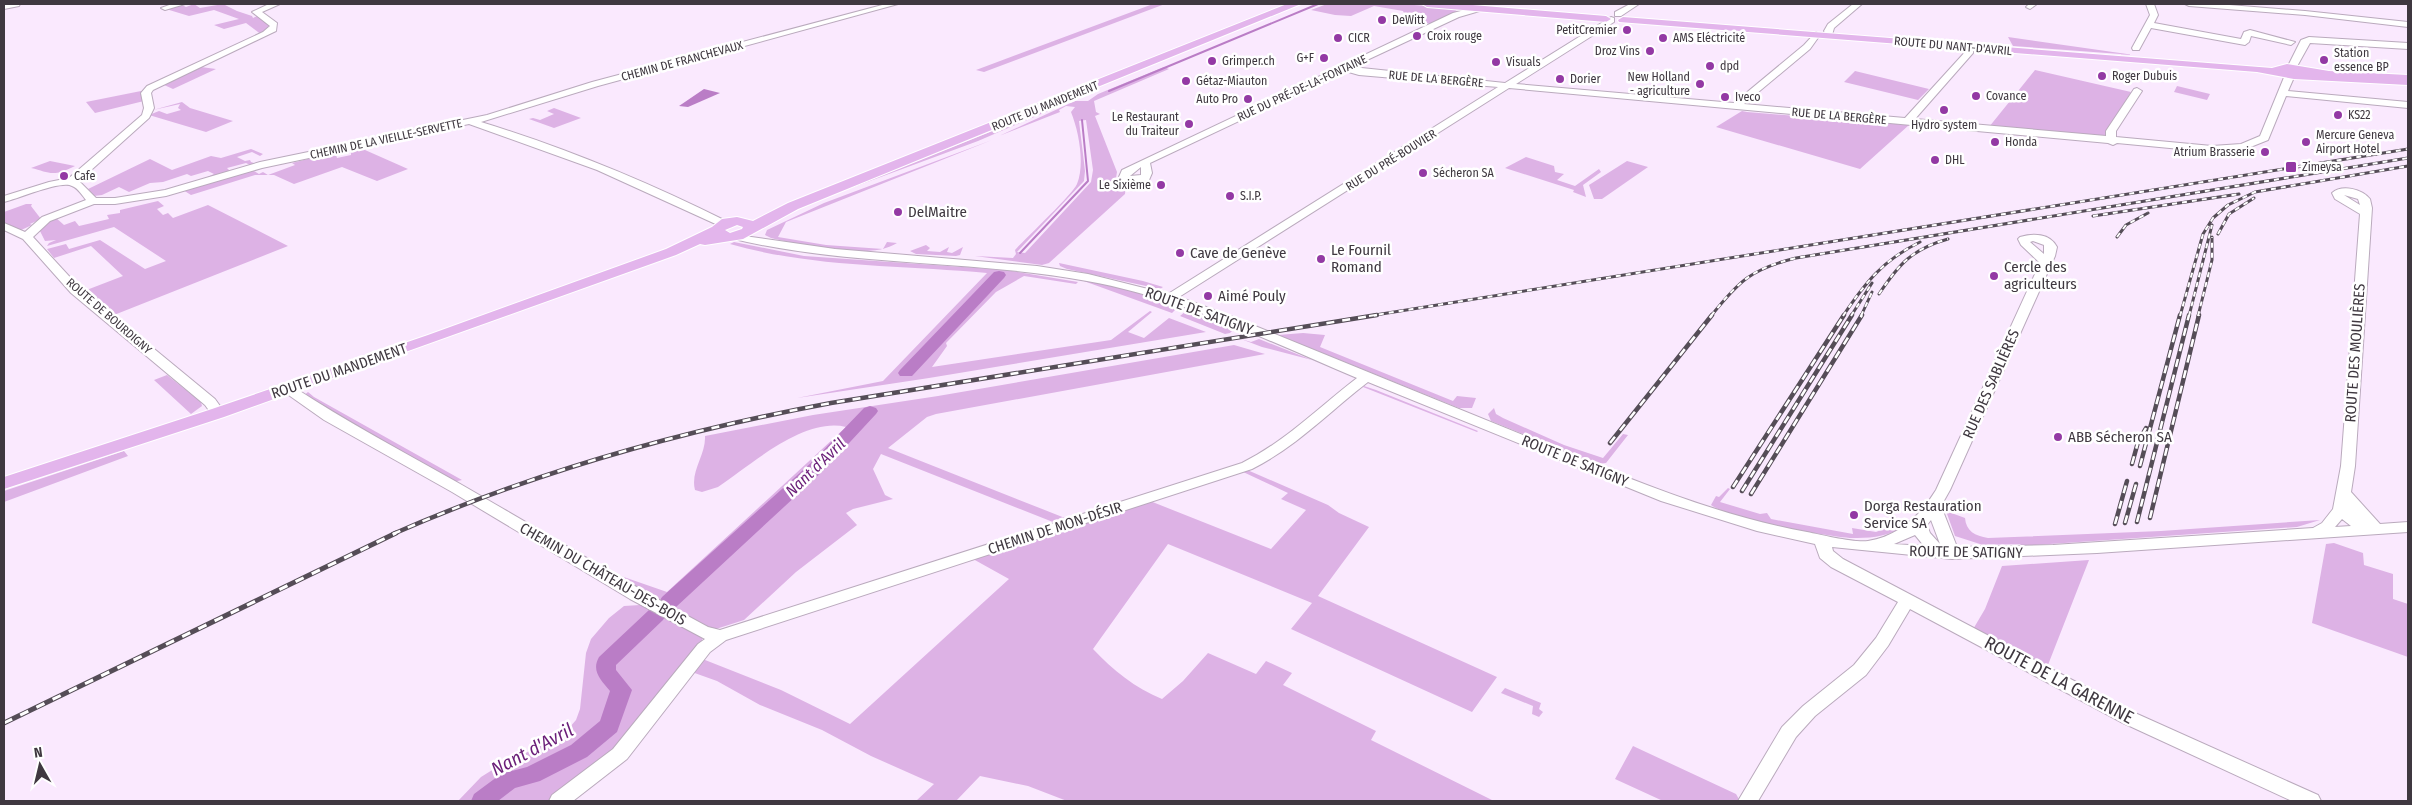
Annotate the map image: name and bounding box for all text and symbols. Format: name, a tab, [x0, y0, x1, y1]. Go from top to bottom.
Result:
place label: DeWitt	[1392, 13, 1425, 27]
marker: DeWitt	[1376, 14, 1388, 26]
place label: PetitCremier	[1556, 23, 1618, 37]
marker: PetitCremier	[1621, 24, 1633, 36]
place label: Croix rouge	[1427, 29, 1482, 43]
marker: Croix rouge	[1411, 30, 1423, 42]
place label: CICR	[1348, 31, 1370, 45]
place label: AMS Eléctricité	[1673, 31, 1745, 45]
marker: CICR	[1332, 32, 1344, 44]
marker: AMS Eléctricité	[1657, 32, 1669, 44]
street label: ROUTE DU NANT-D'AVRIL	[1893, 34, 2013, 58]
street label: CHEMIN DE FRANCHEVAUX	[620, 38, 745, 84]
place label: Droz Vins	[1595, 44, 1640, 58]
marker: Droz Vins	[1644, 45, 1656, 57]
place label: Station essence BP	[2334, 46, 2389, 74]
street label: RUE DU PRÉ-DE-LA-FONTAINE	[1235, 51, 1369, 124]
place label: G+F	[1296, 51, 1315, 65]
marker: G+F	[1318, 52, 1330, 64]
place label: Grimper.ch	[1222, 54, 1275, 68]
marker: Station essence BP	[2318, 54, 2330, 66]
marker: Grimper.ch	[1206, 55, 1218, 67]
place label: Visuals	[1506, 55, 1541, 69]
marker: Visuals	[1490, 56, 1502, 68]
place label: dpd	[1720, 59, 1739, 73]
marker: dpd	[1704, 60, 1716, 72]
street label: RUE DE LA BERGÈRE	[1388, 67, 1484, 90]
place label: Roger Dubuis	[2112, 69, 2177, 83]
place label: New Holland - agriculture	[1628, 70, 1690, 98]
marker: Roger Dubuis	[2096, 70, 2108, 82]
place label: Dorier	[1570, 72, 1601, 86]
marker: Dorier	[1554, 73, 1566, 85]
place label: Gétaz-Miauton	[1196, 74, 1267, 88]
marker: Gétaz-Miauton	[1180, 75, 1192, 87]
street label: ROUTE DU MANDEMENT	[990, 78, 1101, 134]
marker: New Holland - agriculture	[1694, 78, 1706, 90]
place label: Covance	[1986, 89, 2026, 103]
place label: Iveco	[1735, 90, 1761, 104]
marker: Covance	[1970, 90, 1982, 102]
marker: Iveco	[1719, 91, 1731, 103]
place label: Auto Pro	[1196, 92, 1238, 106]
marker: Auto Pro	[1242, 93, 1254, 105]
street label: RUE DE LA BERGÈRE	[1791, 104, 1887, 127]
marker: Hydro system	[1938, 104, 1950, 116]
place label: KS22	[2348, 108, 2371, 122]
marker: KS22	[2332, 109, 2344, 121]
place label: Le Restaurant du Traiteur	[1112, 110, 1180, 138]
street label: CHEMIN DE LA VIEILLE-SERVETTE	[309, 116, 464, 162]
marker: Le Restaurant du Traiteur	[1183, 118, 1195, 130]
place label: Hydro system	[1911, 118, 1977, 132]
street label: RUE DU PRÉ-BOUVIER	[1343, 125, 1439, 194]
place label: Mercure Geneva Airport Hotel	[2316, 128, 2394, 156]
place label: Honda	[2005, 135, 2037, 149]
marker: Honda	[1989, 136, 2001, 148]
marker: Mercure Geneva Airport Hotel	[2300, 136, 2312, 148]
place label: Atrium Brasserie	[2174, 145, 2255, 159]
marker: Atrium Brasserie	[2259, 146, 2271, 158]
place label: DHL	[1945, 153, 1965, 167]
marker: DHL	[1929, 154, 1941, 166]
marker: Zimeysa	[2284, 160, 2298, 174]
place label: Zimeysa	[2302, 160, 2342, 174]
place label: Sécheron SA	[1433, 166, 1494, 180]
marker: Sécheron SA	[1417, 167, 1429, 179]
place label: Cafe	[74, 169, 95, 183]
marker: Cafe	[58, 170, 70, 182]
place label: Le Sixième	[1099, 178, 1151, 192]
marker: Le Sixième	[1155, 179, 1167, 191]
place label: S.I.P.	[1240, 189, 1262, 203]
marker: S.I.P.	[1224, 190, 1236, 202]
place label: DelMaitre	[908, 203, 967, 221]
marker: DelMaitre	[892, 206, 904, 218]
place label: Le Fournil Romand	[1331, 241, 1391, 276]
place label: Cave de Genève	[1190, 244, 1286, 262]
marker: Cave de Genève	[1174, 247, 1186, 259]
marker: Le Fournil Romand	[1315, 253, 1327, 265]
place label: Cercle des agriculteurs	[2004, 258, 2077, 293]
marker: Cercle des agriculteurs	[1988, 270, 2000, 282]
street label: ROUTE DE BOURDIGNY	[63, 275, 155, 357]
street label: ROUTE DE SATIGNY	[1143, 283, 1256, 339]
street label: ROUTE DES MOULIÈRES	[2341, 283, 2369, 423]
place label: Aimé Pouly	[1218, 287, 1286, 305]
marker: Aimé Pouly	[1202, 290, 1214, 302]
street label: RUE DES SABLIÈRES	[1959, 327, 2023, 441]
street label: ROUTE DU MANDEMENT	[269, 339, 409, 403]
place label: ABB Sécheron SA	[2068, 428, 2172, 446]
street label: ROUTE DE SATIGNY	[1519, 431, 1632, 491]
marker: ABB Sécheron SA	[2052, 431, 2064, 443]
water label: Nant d'Avril	[782, 434, 849, 500]
place label: Dorga Restauration Service SA	[1864, 497, 1982, 532]
street label: CHEMIN DE MON-DÉSIR	[986, 498, 1124, 558]
marker: Dorga Restauration Service SA	[1848, 509, 1860, 521]
street label: CHEMIN DU CHÂTEAU-DES-BOIS	[516, 519, 690, 629]
street label: ROUTE DE SATIGNY	[1909, 542, 2023, 562]
street label: ROUTE DE LA GARENNE	[1981, 631, 2137, 729]
water label: Nant d'Avril	[487, 718, 577, 781]
north arrow	[15, 740, 65, 790]
text: N	[33, 744, 44, 762]

